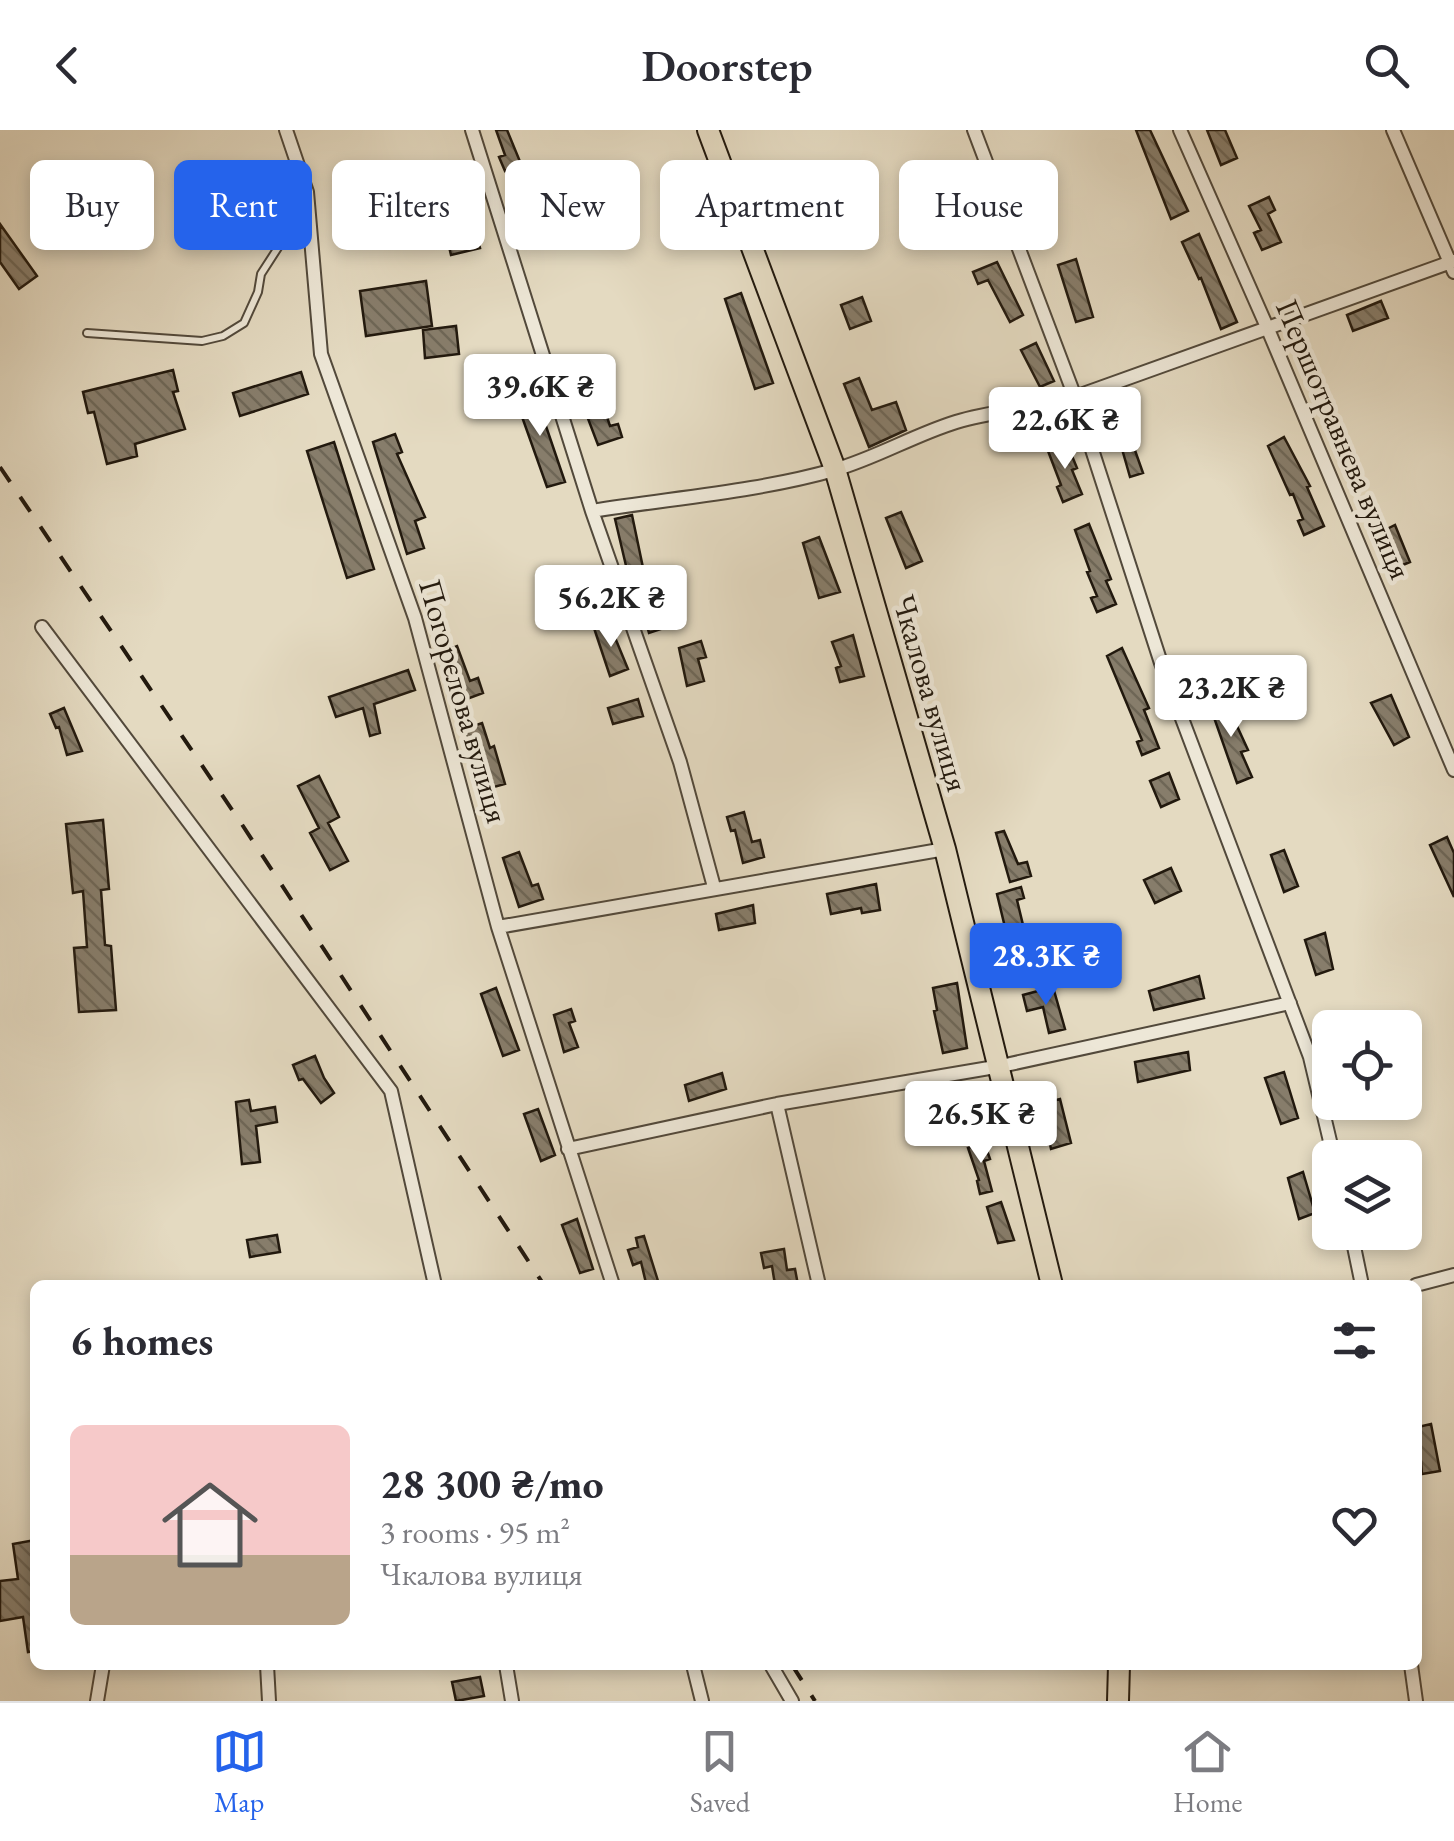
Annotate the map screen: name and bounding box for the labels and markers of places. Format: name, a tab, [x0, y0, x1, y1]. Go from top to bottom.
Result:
pin: 39.6K ₴	[448, 354, 632, 439]
pin: 22.6K ₴	[973, 387, 1157, 472]
pin: 56.2K ₴	[519, 565, 703, 650]
pin: 23.2K ₴	[1139, 655, 1323, 740]
pin: 28.3K ₴	[954, 923, 1138, 1008]
pin: 26.5K ₴	[889, 1081, 1073, 1166]

